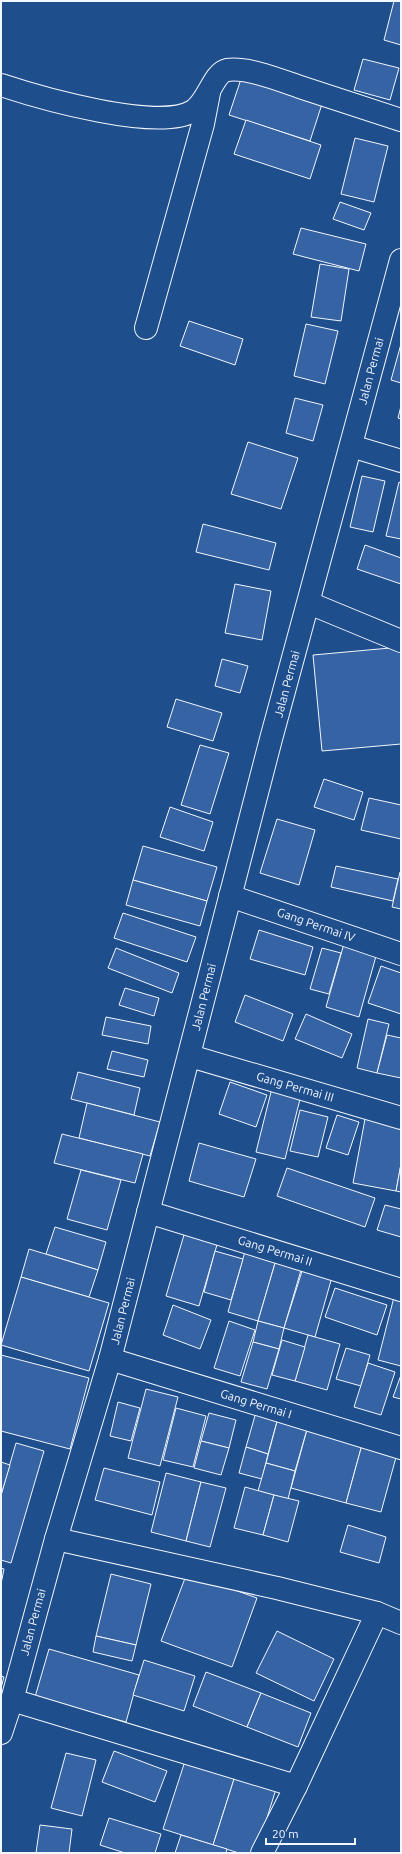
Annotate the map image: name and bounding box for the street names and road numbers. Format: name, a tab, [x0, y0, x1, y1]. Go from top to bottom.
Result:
street label: Jalan Permai	[355, 336, 386, 406]
street label: Jalan Permai	[271, 649, 302, 719]
street label: Gang Permai IV	[275, 905, 357, 944]
street label: Jalan Permai	[189, 962, 218, 1032]
street label: Gang Permai III	[255, 1069, 335, 1104]
street label: Gang Permai II	[236, 1233, 314, 1268]
street label: Jalan Permai	[108, 1276, 137, 1346]
street label: Gang Permai I	[219, 1386, 293, 1421]
street label: Jalan Permai	[17, 1587, 48, 1657]

